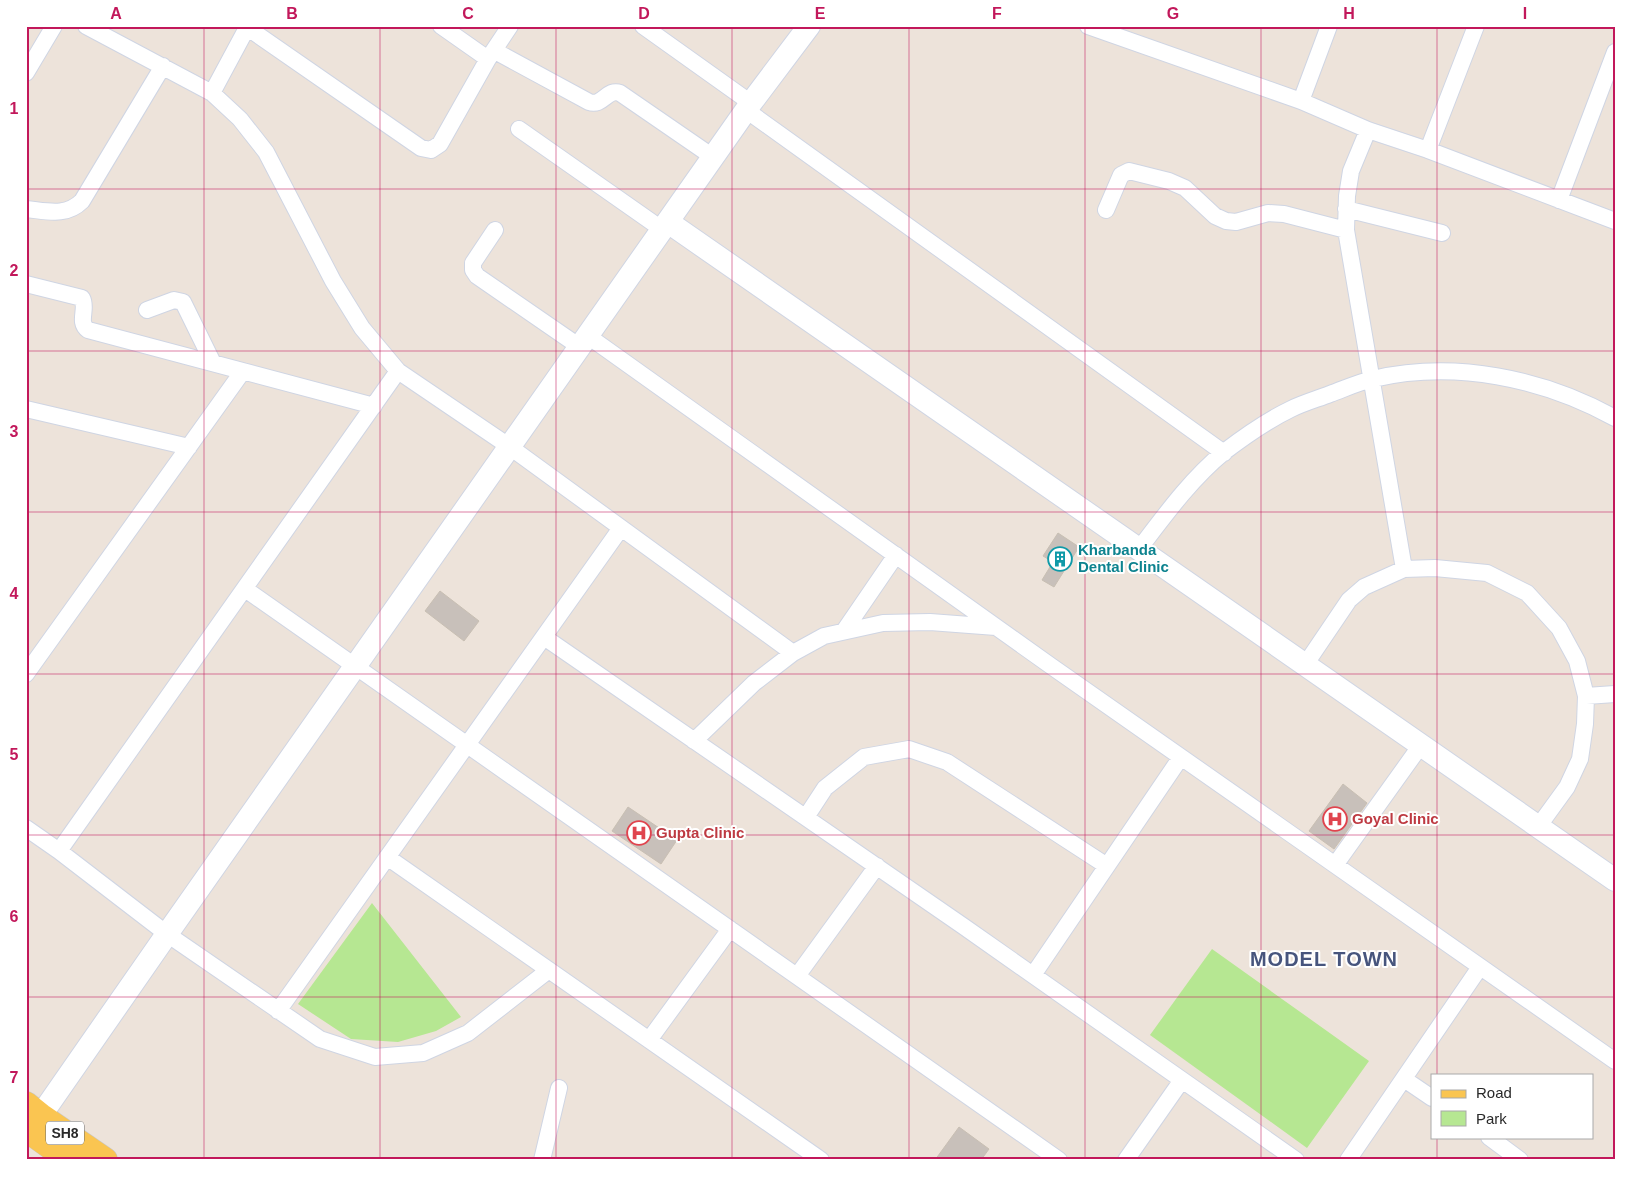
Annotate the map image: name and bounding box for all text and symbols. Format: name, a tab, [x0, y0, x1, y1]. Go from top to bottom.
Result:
text: A	[110, 5, 122, 22]
text: B	[286, 5, 298, 22]
text: C	[462, 5, 474, 22]
text: D	[638, 5, 650, 22]
text: E	[815, 5, 826, 22]
text: F	[992, 5, 1002, 22]
text: G	[1167, 5, 1179, 22]
text: H	[1343, 5, 1355, 22]
text: I	[1523, 5, 1527, 22]
text: 1	[10, 100, 19, 117]
text: 2	[10, 262, 19, 279]
text: 3	[10, 423, 19, 440]
place label: Kharbanda Dental Clinic	[1078, 541, 1169, 575]
building icon: Kharbanda Dental Clinic	[1047, 546, 1073, 572]
text: 4	[10, 585, 19, 602]
text: 5	[10, 746, 19, 763]
hospital icon: Goyal Clinic	[1322, 806, 1348, 832]
place label: Goyal Clinic	[1352, 810, 1439, 827]
hospital icon: Gupta Clinic	[626, 820, 652, 846]
place label: Gupta Clinic	[656, 824, 744, 841]
text: 6	[10, 908, 19, 925]
district label: MODEL TOWN	[1250, 948, 1398, 970]
text: 7	[10, 1069, 19, 1086]
legend	[1431, 1074, 1594, 1138]
text: Road	[1476, 1084, 1512, 1101]
text: Park	[1476, 1110, 1507, 1127]
road number: SH8	[46, 1122, 84, 1144]

